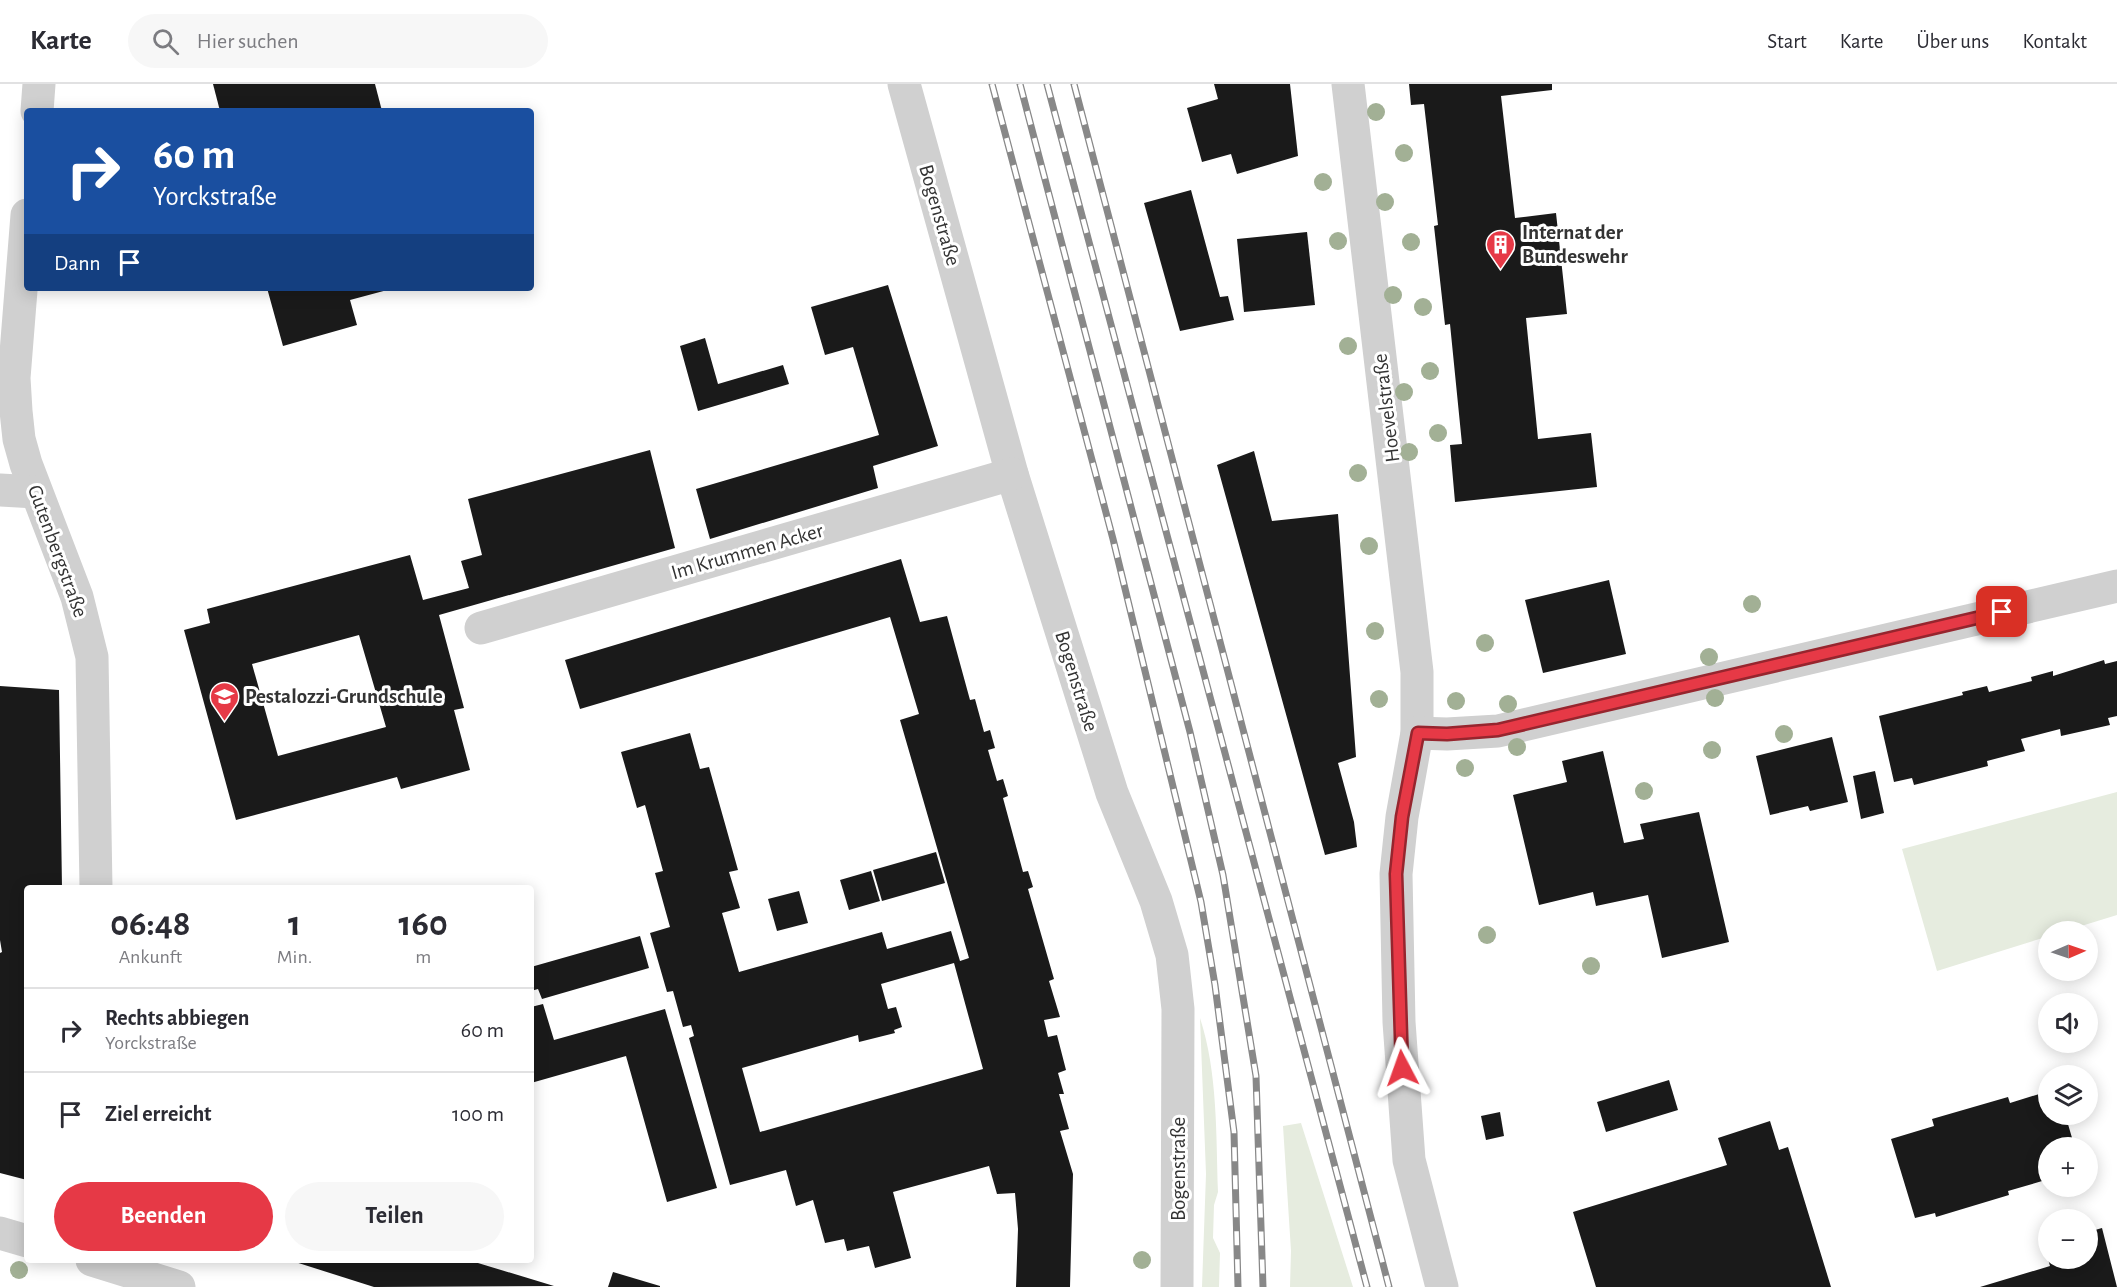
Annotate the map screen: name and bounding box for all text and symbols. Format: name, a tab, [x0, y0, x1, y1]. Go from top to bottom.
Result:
search box	[128, 14, 548, 68]
icon: search	[149, 25, 182, 58]
text: Karte	[30, 27, 92, 55]
text: Hier suchen	[197, 30, 299, 52]
text: Start	[1767, 31, 1807, 52]
text: Karte	[1840, 31, 1883, 52]
text: Über uns	[1916, 31, 1989, 52]
text: Kontakt	[2022, 31, 2087, 52]
icon: right	[54, 132, 132, 210]
text: 60 m	[153, 134, 235, 176]
street label: Bogenstraße	[915, 162, 964, 268]
text: Yorckstraße	[153, 183, 277, 210]
place label: Internat der Bundeswehr	[1522, 222, 1628, 267]
building icon: Internat der Bundeswehr	[1485, 228, 1517, 270]
icon: arrive	[113, 246, 146, 279]
text: Dann	[54, 252, 101, 274]
street label: Hoevelstraße	[1369, 352, 1404, 464]
street label: Gutenbergstraße	[24, 482, 91, 620]
street label: Im Krummen Acker	[669, 520, 826, 583]
pin	[1976, 586, 2027, 637]
icon: arrive	[1985, 595, 2018, 628]
street label: Bogenstraße	[1051, 628, 1102, 734]
school or university icon: Pestalozzi-Grundschule	[208, 680, 240, 722]
place label: Pestalozzi-Grundschule	[245, 686, 443, 707]
text: 06:48	[110, 906, 191, 942]
text: 1	[288, 906, 301, 942]
text: 160	[399, 906, 448, 942]
north arrow	[2038, 921, 2098, 981]
map controls	[2038, 921, 2098, 1269]
text: Ankunft	[119, 947, 182, 967]
text: Min.	[277, 947, 312, 967]
text: m	[415, 947, 431, 967]
button: sound	[2038, 993, 2098, 1053]
text: Rechts abbiegen	[105, 1007, 249, 1029]
icon: right	[54, 1014, 87, 1047]
text: 60 m	[461, 1019, 504, 1041]
text: Yorckstraße	[105, 1033, 197, 1053]
position arrow	[1370, 1036, 1434, 1100]
button: layers	[2038, 1065, 2098, 1125]
icon: arrive	[54, 1098, 87, 1131]
text: Ziel erreicht	[105, 1103, 212, 1125]
text: 100 m	[452, 1103, 504, 1125]
street label: Bogenstraße	[1168, 1117, 1189, 1221]
button: +	[2038, 1137, 2098, 1197]
button: Beenden	[54, 1182, 273, 1251]
button: Teilen	[285, 1182, 504, 1251]
button: −	[2038, 1209, 2098, 1269]

